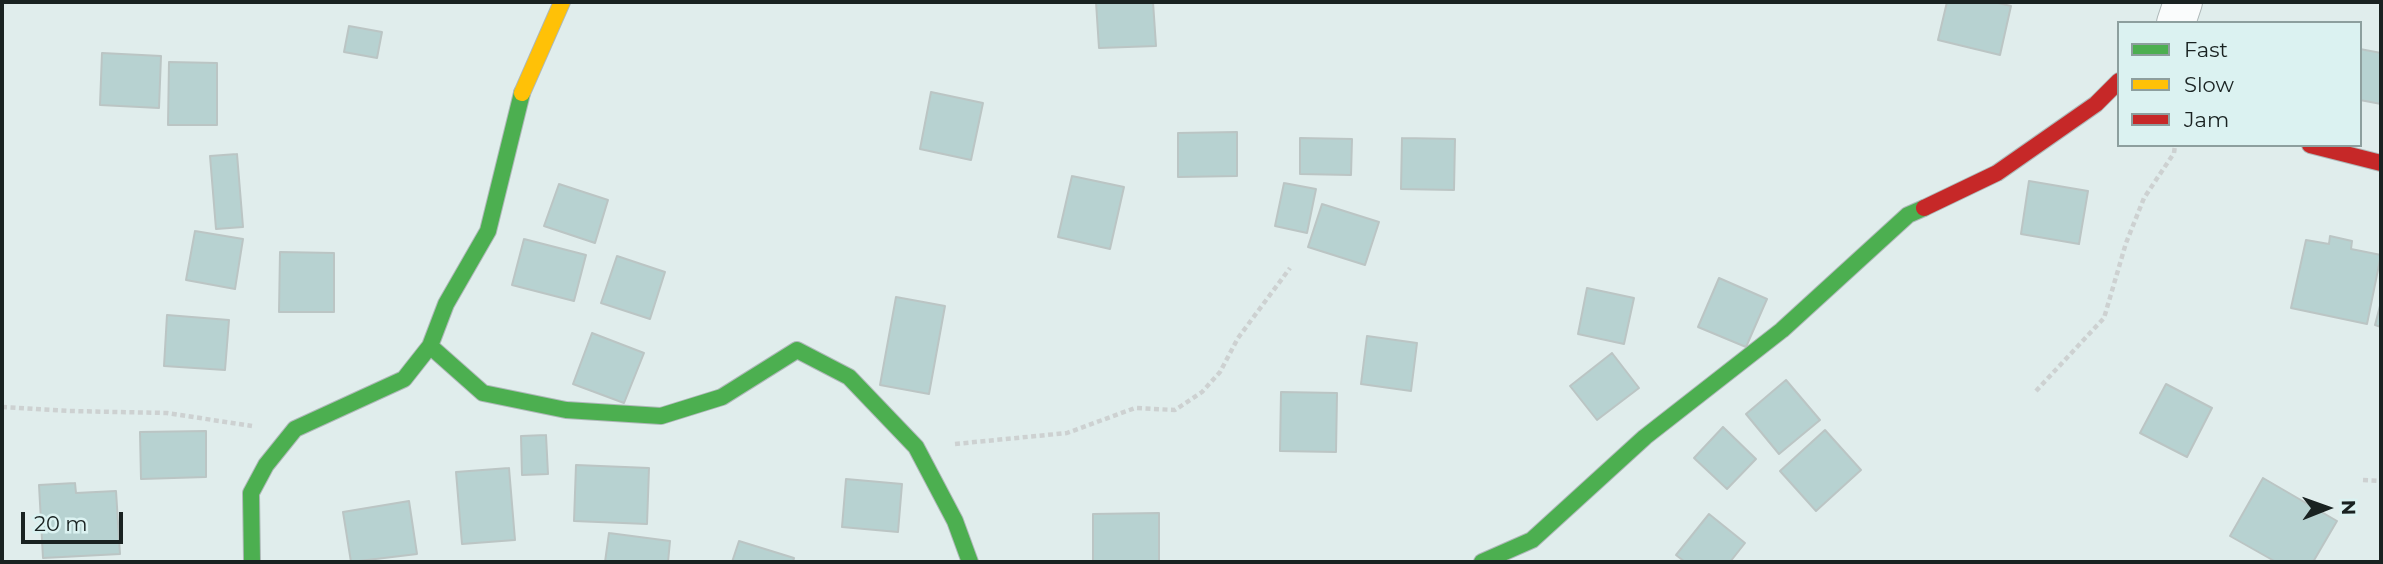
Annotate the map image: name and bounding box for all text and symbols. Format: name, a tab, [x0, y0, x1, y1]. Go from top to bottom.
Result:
legend	[2117, 21, 2362, 147]
text: Fast	[2184, 37, 2228, 62]
text: Slow	[2184, 72, 2234, 97]
text: Jam	[2184, 107, 2229, 132]
north arrow	[2292, 473, 2362, 543]
scale bar	[24, 498, 126, 542]
text: N	[2337, 500, 2360, 515]
text: 20 m	[34, 511, 88, 536]

